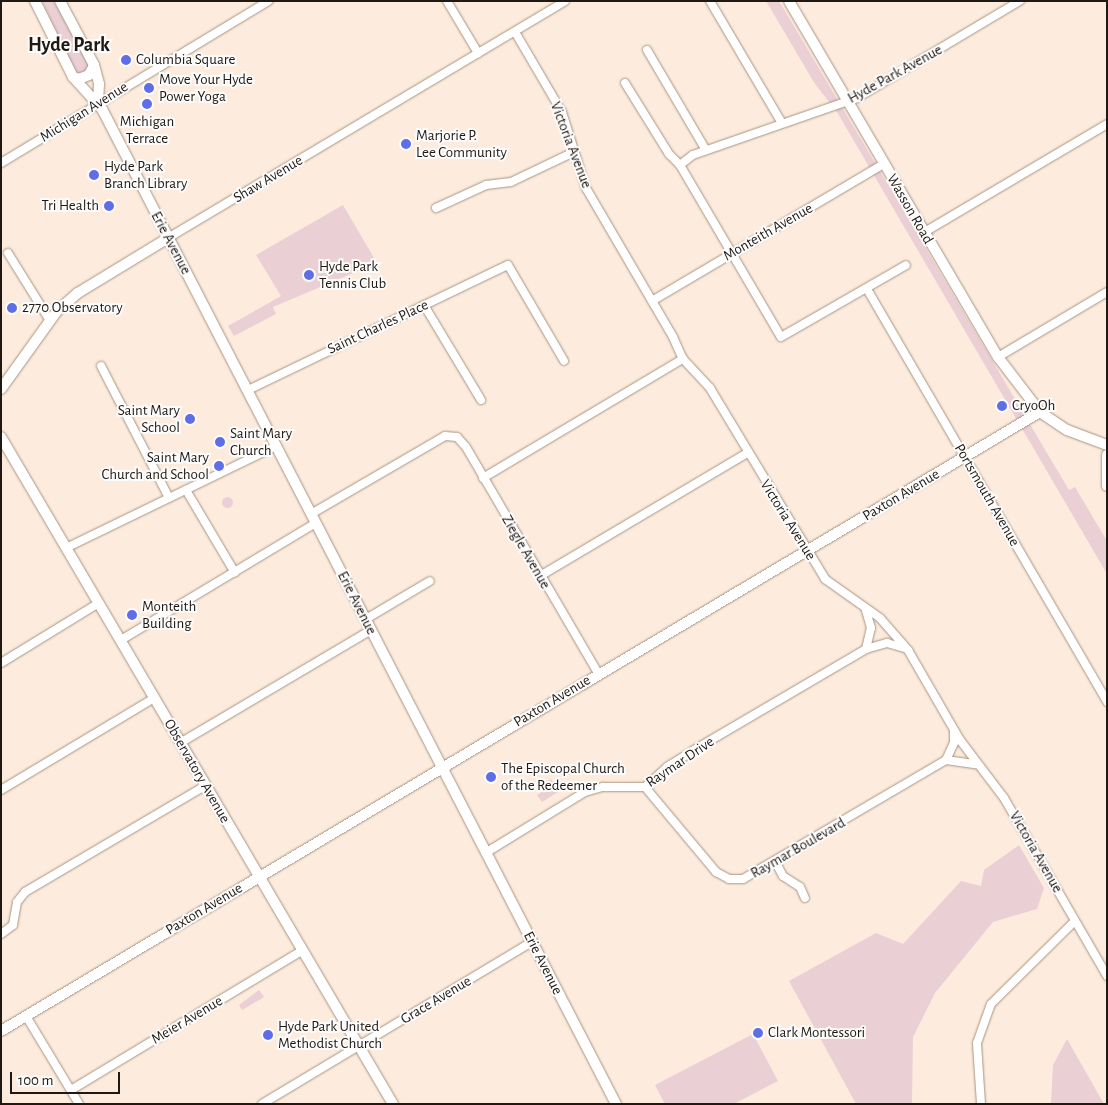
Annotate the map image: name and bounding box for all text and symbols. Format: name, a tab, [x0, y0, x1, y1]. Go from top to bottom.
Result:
district label: Hyde Park	[28, 33, 110, 57]
street label: Hyde Park Avenue	[845, 41, 945, 107]
place label: Columbia Square	[136, 51, 235, 69]
marker: Columbia Square	[120, 54, 132, 66]
place label: Move Your Hyde Power Yoga	[159, 70, 253, 105]
street label: Michigan Avenue	[37, 78, 131, 146]
marker: Move Your Hyde Power Yoga	[143, 82, 155, 94]
marker: Michigan Terrace	[141, 98, 153, 110]
street label: Victoria Avenue	[546, 99, 596, 191]
place label: Michigan Terrace	[120, 112, 174, 147]
place label: Marjorie P. Lee Community	[416, 126, 507, 161]
marker: Marjorie P. Lee Community	[400, 138, 412, 150]
street label: Shaw Avenue	[230, 151, 306, 207]
place label: Hyde Park Branch Library	[104, 157, 188, 192]
marker: Hyde Park Branch Library	[88, 169, 100, 181]
street label: Wasson Road	[883, 171, 937, 247]
place label: Tri Health	[42, 197, 99, 215]
street label: Monteith Avenue	[720, 199, 816, 265]
marker: Tri Health	[103, 200, 115, 212]
street label: Erie Avenue	[147, 208, 195, 278]
place label: Hyde Park Tennis Club	[319, 257, 386, 292]
marker: Hyde Park Tennis Club	[303, 269, 315, 281]
street label: Saint Charles Place	[325, 296, 431, 358]
place label: 2770 Observatory	[22, 299, 123, 317]
marker: 2770 Observatory	[6, 302, 18, 314]
place label: CryoOh	[1012, 397, 1055, 415]
marker: CryoOh	[996, 400, 1008, 412]
place label: Saint Mary School	[118, 401, 180, 436]
marker: Saint Mary School	[184, 413, 196, 425]
place label: Saint Mary Church	[230, 424, 292, 459]
marker: Saint Mary Church	[214, 436, 226, 448]
street label: Portsmouth Avenue	[950, 441, 1024, 549]
place label: Saint Mary Church and School	[101, 448, 209, 483]
marker: Saint Mary Church and School	[213, 460, 225, 472]
street label: Paxton Avenue	[859, 465, 943, 525]
street label: Victoria Avenue	[756, 477, 820, 563]
street label: Ziegle Avenue	[498, 512, 554, 592]
street label: Erie Avenue	[333, 568, 381, 638]
place label: Monteith Building	[142, 597, 196, 632]
marker: Monteith Building	[126, 609, 138, 621]
street label: Paxton Avenue	[510, 671, 594, 731]
street label: Observatory Avenue	[160, 716, 234, 826]
street label: Raymar Drive	[642, 733, 718, 791]
place label: The Episcopal Church of the Redeemer	[501, 759, 625, 794]
marker: The Episcopal Church of the Redeemer	[485, 771, 497, 783]
street label: Victoria Avenue	[1005, 808, 1067, 896]
street label: Raymar Boulevard	[747, 814, 849, 882]
street label: Paxton Avenue	[162, 879, 246, 939]
street label: Erie Avenue	[519, 928, 567, 998]
street label: Grace Avenue	[397, 972, 475, 1028]
street label: Meier Avenue	[148, 992, 226, 1048]
place label: Hyde Park United Methodist Church	[278, 1017, 382, 1052]
place label: Clark Montessori	[768, 1024, 865, 1042]
marker: Clark Montessori	[752, 1027, 764, 1039]
marker: Hyde Park United Methodist Church	[262, 1029, 274, 1041]
scale bar	[12, 1062, 122, 1094]
text: 100 m	[18, 1073, 53, 1088]

